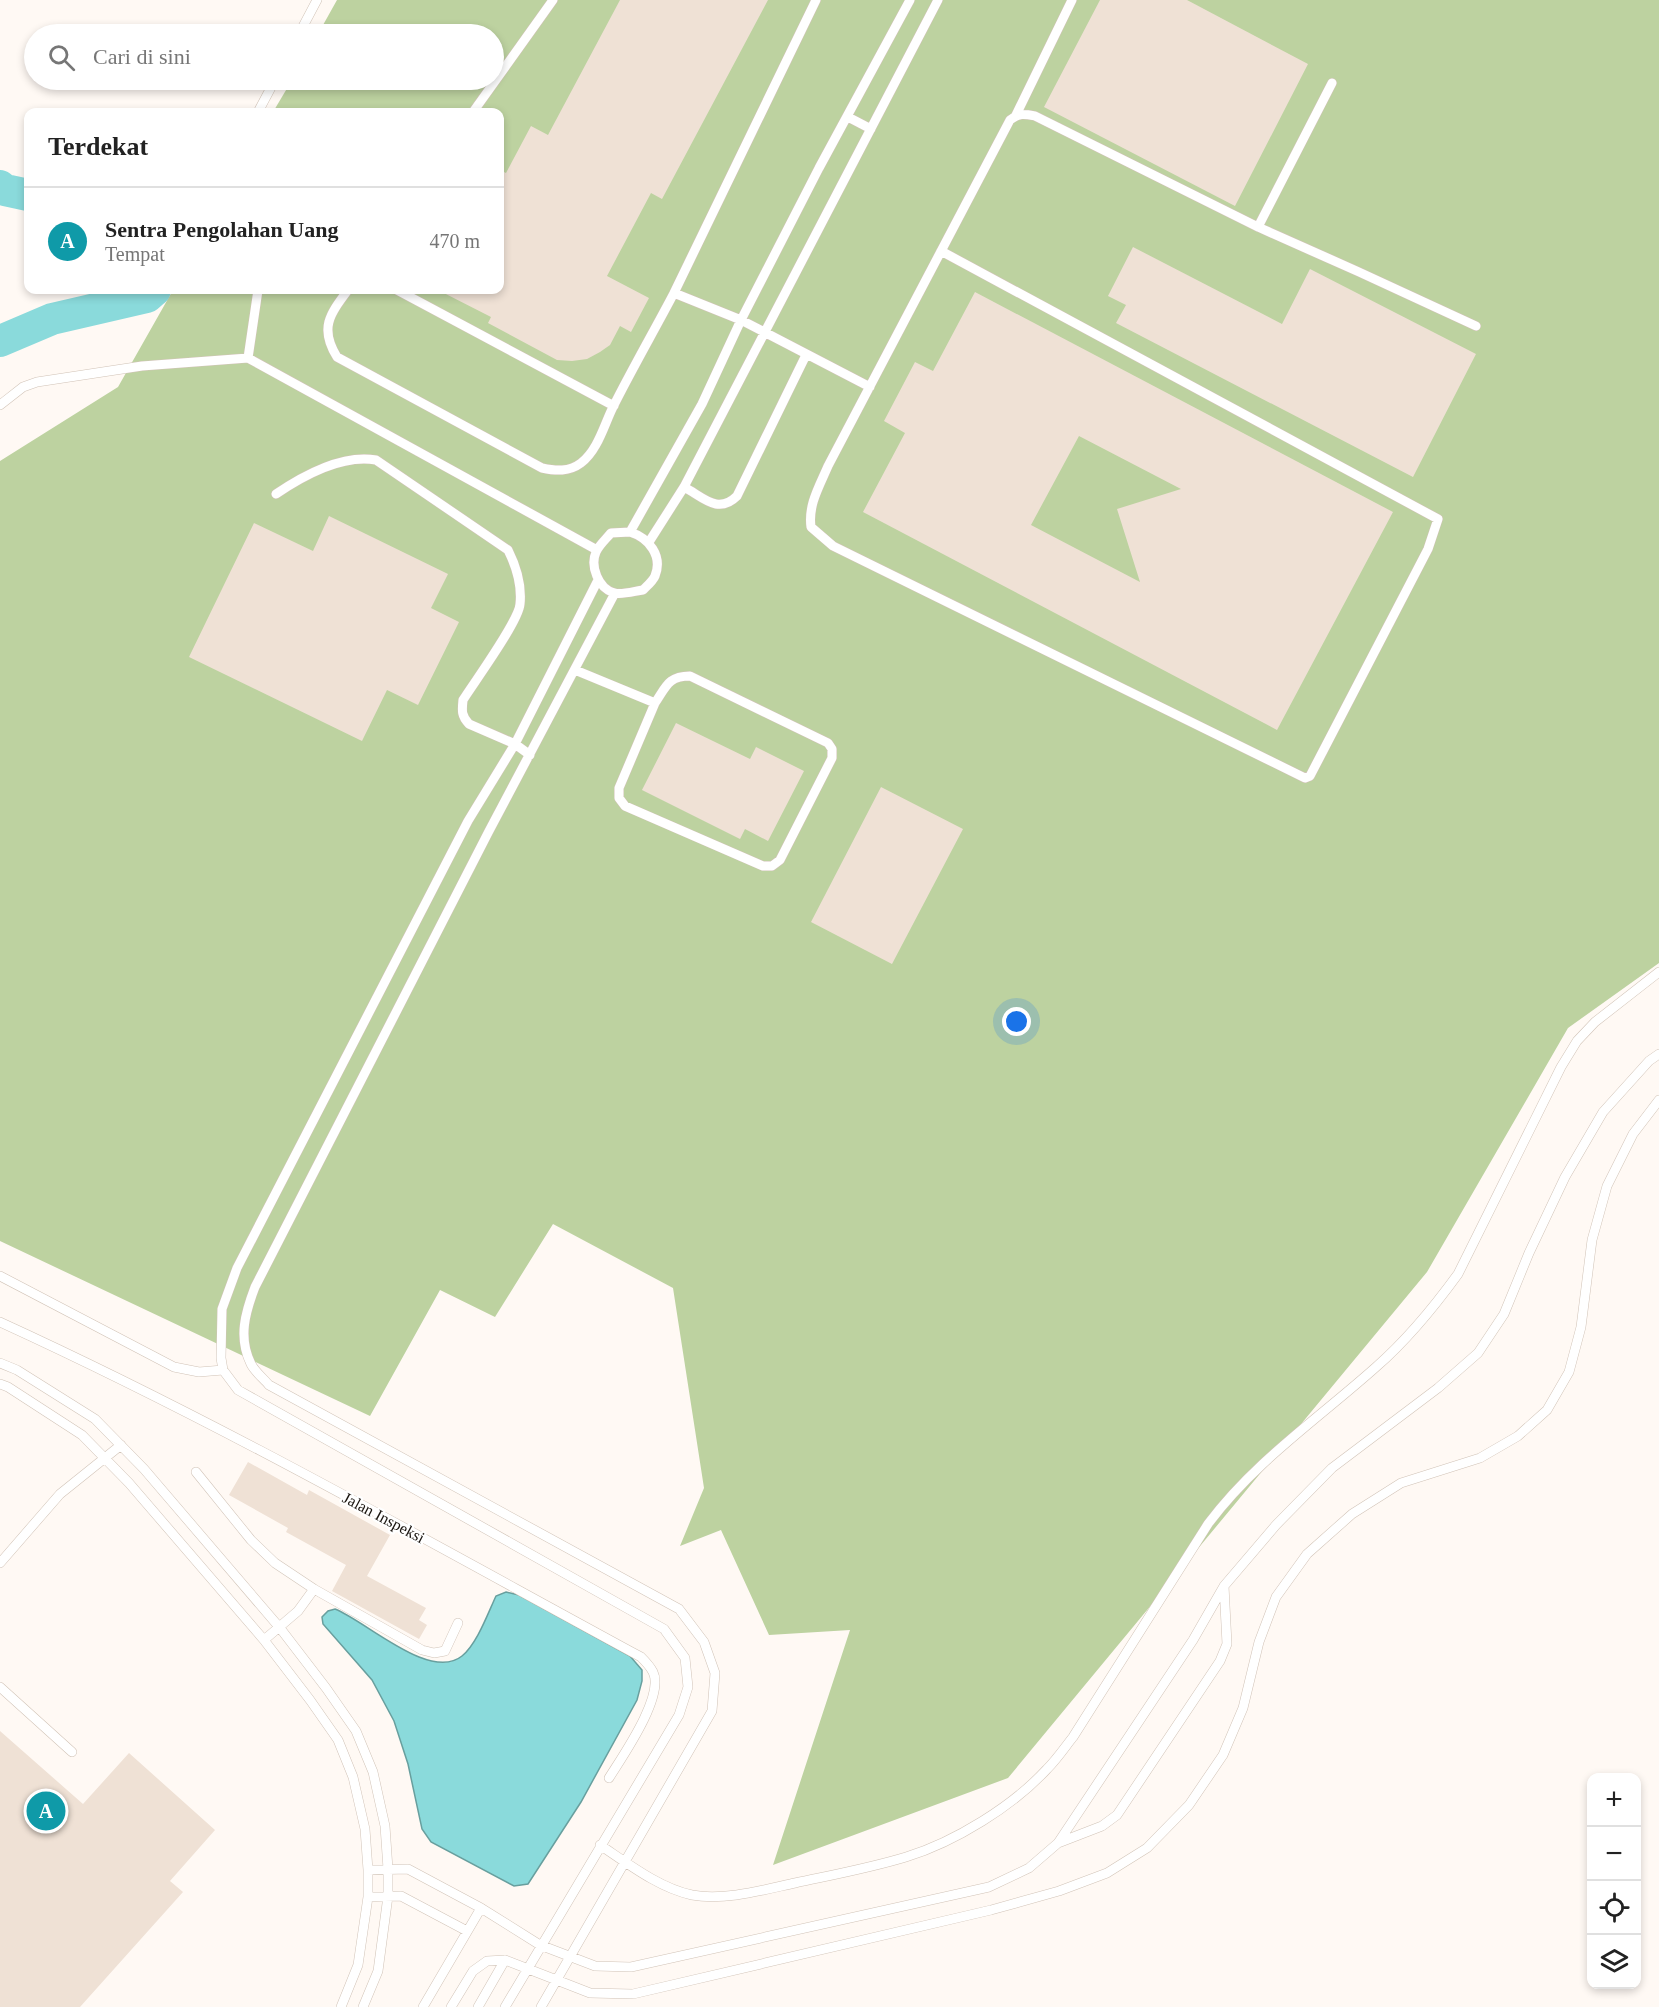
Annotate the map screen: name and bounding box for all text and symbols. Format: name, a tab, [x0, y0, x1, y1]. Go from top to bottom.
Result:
search box	[24, 24, 504, 90]
icon: search	[45, 41, 78, 74]
text: Cari di sini	[93, 44, 191, 69]
text: Terdekat	[48, 132, 148, 161]
text: Sentra Pengolahan Uang	[105, 217, 338, 242]
text: A	[60, 230, 75, 252]
text: 470 m	[429, 230, 480, 252]
text: Tempat	[105, 243, 165, 265]
your location	[1002, 1007, 1031, 1036]
street label: Jalan Inspeksi	[339, 1489, 428, 1547]
map controls	[1587, 1773, 1641, 1989]
button: +	[1587, 1773, 1641, 1827]
pin: A	[26, 1788, 66, 1834]
button: −	[1587, 1827, 1641, 1881]
button: locate	[1587, 1881, 1641, 1935]
button: layers	[1587, 1935, 1641, 1989]

